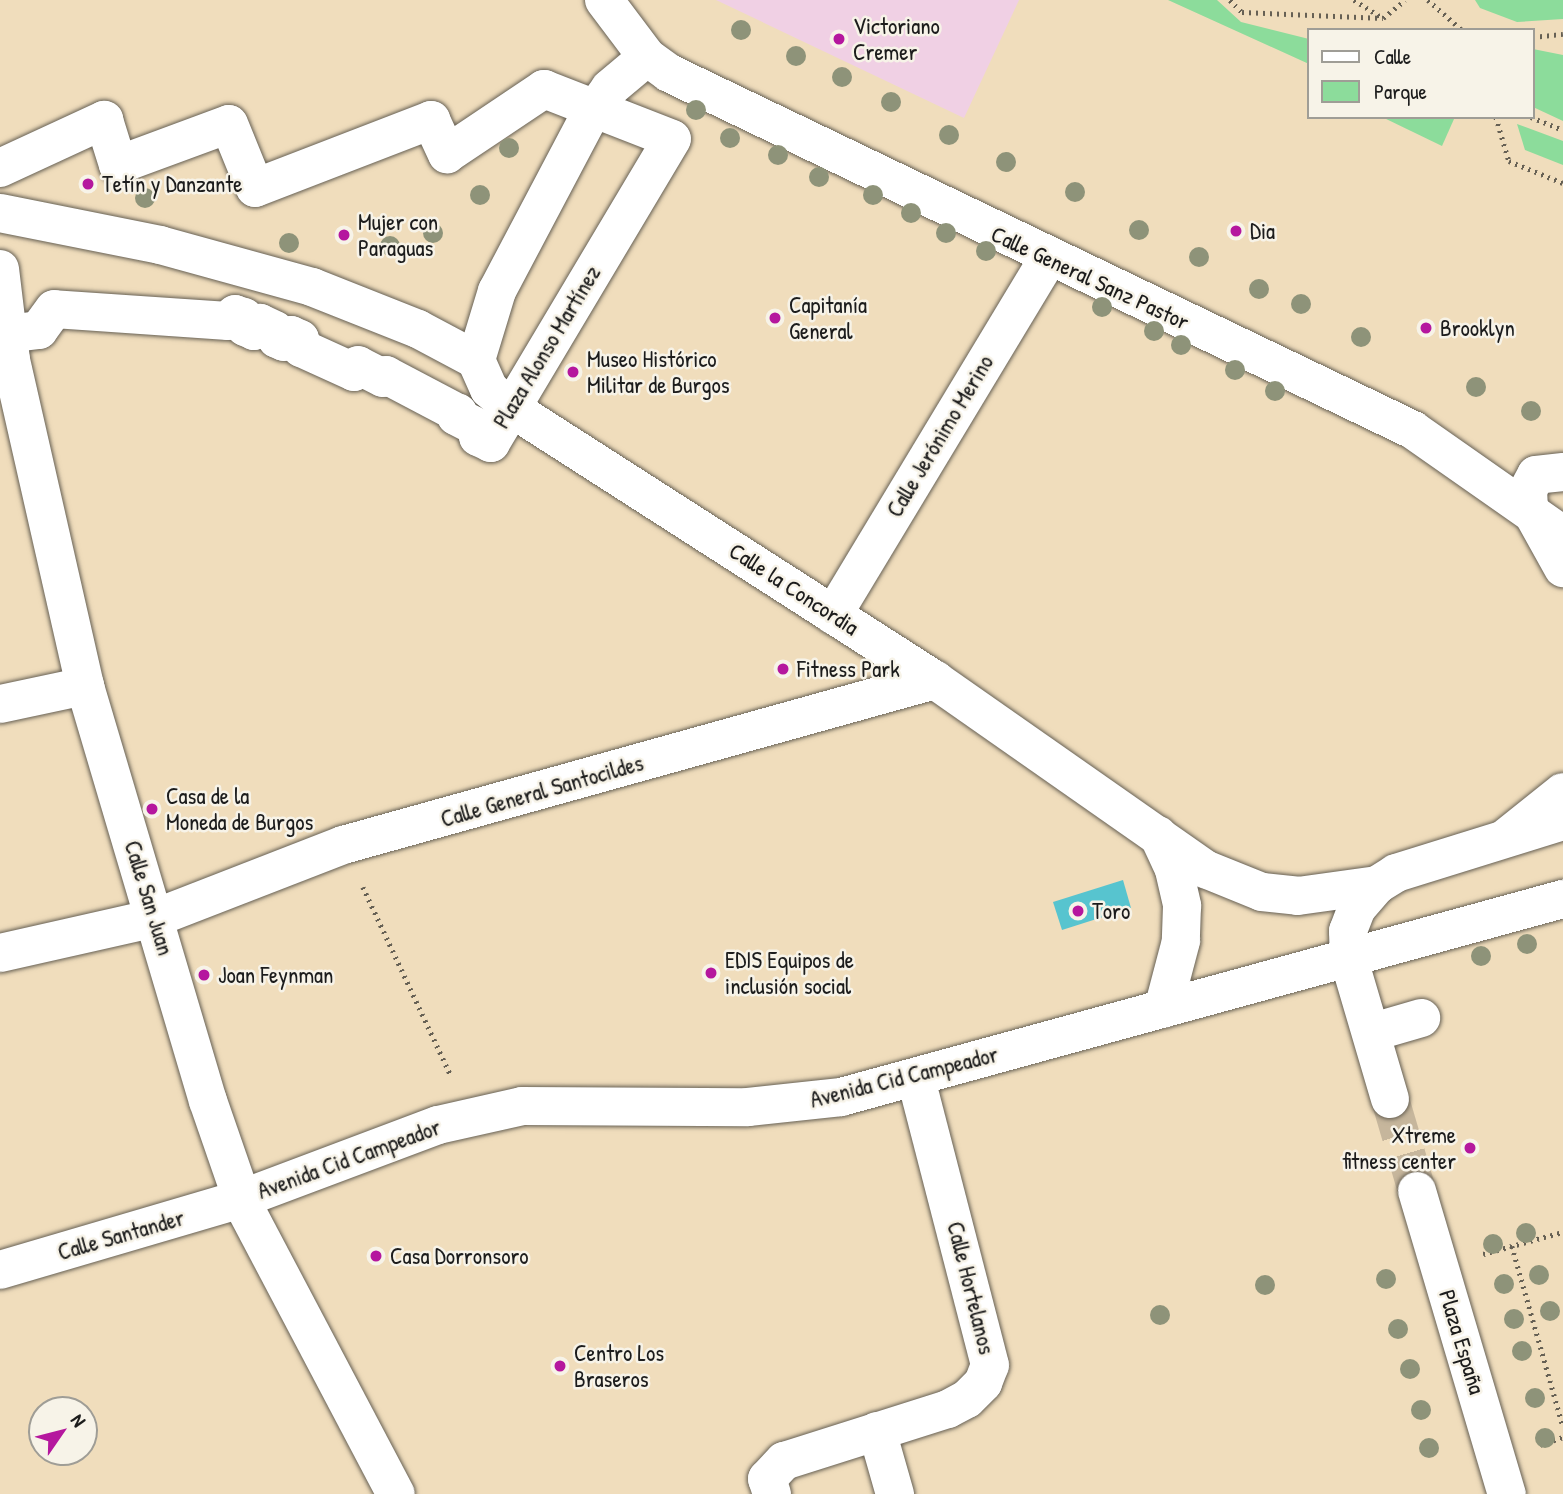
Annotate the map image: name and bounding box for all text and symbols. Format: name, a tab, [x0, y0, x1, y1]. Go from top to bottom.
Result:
place label: Victoriano Cremer	[853, 12, 940, 66]
legend	[1308, 28, 1535, 119]
marker: Victoriano Cremer	[831, 31, 847, 47]
text: Calle	[1374, 42, 1411, 71]
text: Parque	[1374, 77, 1427, 106]
place label: Tetín y Danzante	[102, 170, 242, 198]
marker: Tetín y Danzante	[80, 176, 96, 192]
place label: Mujer con Paraguas	[358, 208, 438, 262]
place label: Dia	[1250, 217, 1275, 245]
street label: Calle General Sanz Pastor	[987, 220, 1193, 336]
marker: Dia	[1228, 223, 1244, 239]
marker: Mujer con Paraguas	[336, 227, 352, 243]
street label: Plaza Alonso Martínez	[488, 261, 606, 433]
place label: Capitanía General	[789, 291, 867, 345]
marker: Capitanía General	[767, 310, 783, 326]
place label: Brooklyn	[1440, 314, 1515, 342]
marker: Brooklyn	[1418, 320, 1434, 336]
place label: Museo Histórico Militar de Burgos	[587, 345, 730, 399]
street label: Calle Jerónimo Merino	[881, 350, 999, 522]
marker: Museo Histórico Militar de Burgos	[565, 364, 581, 380]
street label: Calle la Concordia	[724, 537, 864, 641]
place label: Fitness Park	[797, 655, 900, 683]
marker: Fitness Park	[775, 661, 791, 677]
street label: Calle General Santocildes	[438, 749, 646, 833]
place label: Casa de la Moneda de Burgos	[166, 782, 313, 836]
marker: Casa de la Moneda de Burgos	[144, 801, 160, 817]
street label: Calle San Juan	[119, 837, 179, 959]
place label: Toro	[1092, 897, 1130, 925]
marker: Toro	[1070, 903, 1086, 919]
place label: EDIS Equipos de inclusión social	[725, 946, 854, 1000]
place label: Joan Feynman	[218, 961, 333, 989]
marker: EDIS Equipos de inclusión social	[703, 965, 719, 981]
marker: Joan Feynman	[196, 967, 212, 983]
street label: Avenida Cid Campeador	[807, 1040, 1001, 1114]
street label: Avenida Cid Campeador	[254, 1113, 444, 1205]
place label: Xtreme fitness center	[1342, 1121, 1456, 1175]
marker: Xtreme fitness center	[1462, 1140, 1478, 1156]
street label: Calle Santander	[55, 1204, 187, 1266]
street label: Calle Hortelanos	[941, 1219, 1001, 1357]
place label: Casa Dorronsoro	[390, 1242, 529, 1270]
marker: Casa Dorronsoro	[368, 1248, 384, 1264]
street label: Plaza España	[1433, 1286, 1491, 1398]
place label: Centro Los Braseros	[574, 1339, 664, 1393]
marker: Centro Los Braseros	[552, 1358, 568, 1374]
north arrow	[28, 1396, 98, 1466]
text: N	[65, 1408, 92, 1432]

